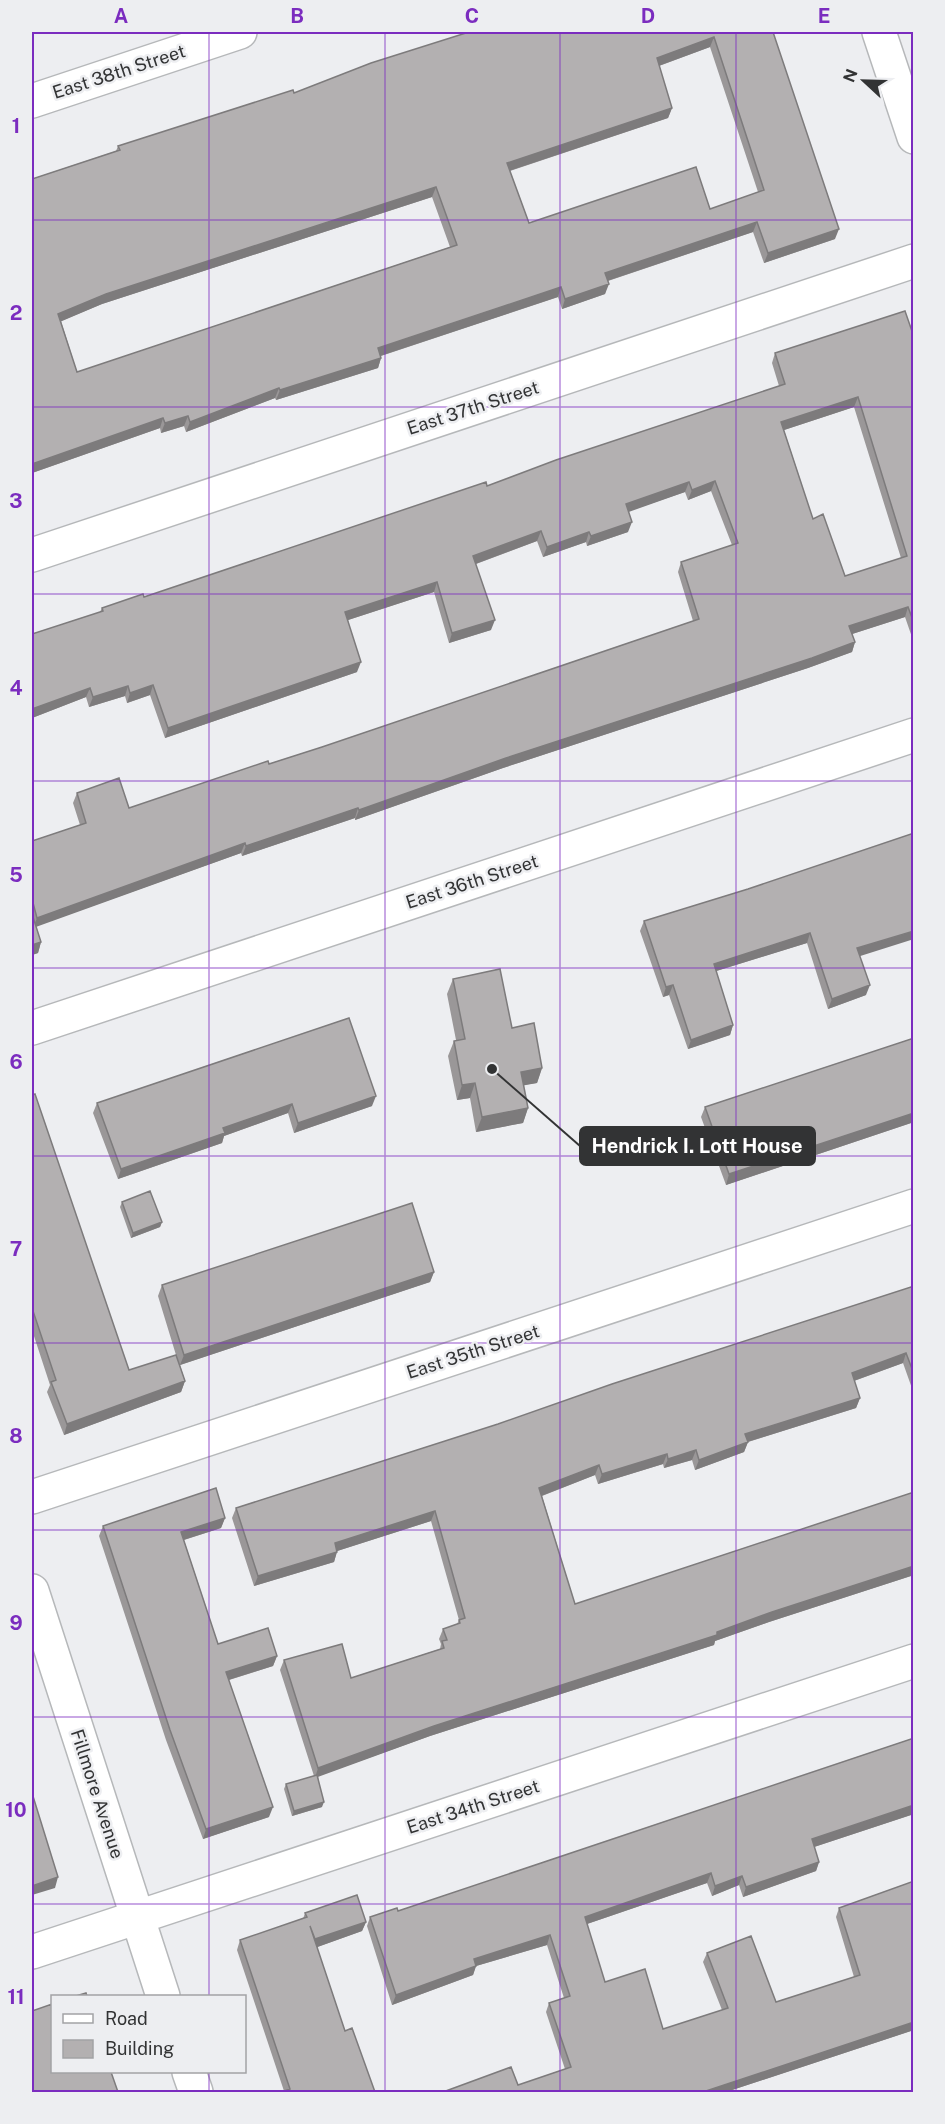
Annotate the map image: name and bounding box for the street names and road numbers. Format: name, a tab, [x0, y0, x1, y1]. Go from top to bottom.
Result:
street label: East 38th Street	[50, 40, 188, 103]
street label: East 37th Street	[404, 376, 541, 439]
street label: East 36th Street	[403, 850, 541, 913]
street label: East 35th Street	[404, 1320, 542, 1383]
street label: Fillmore Avenue	[67, 1727, 128, 1861]
street label: East 34th Street	[404, 1775, 542, 1838]

